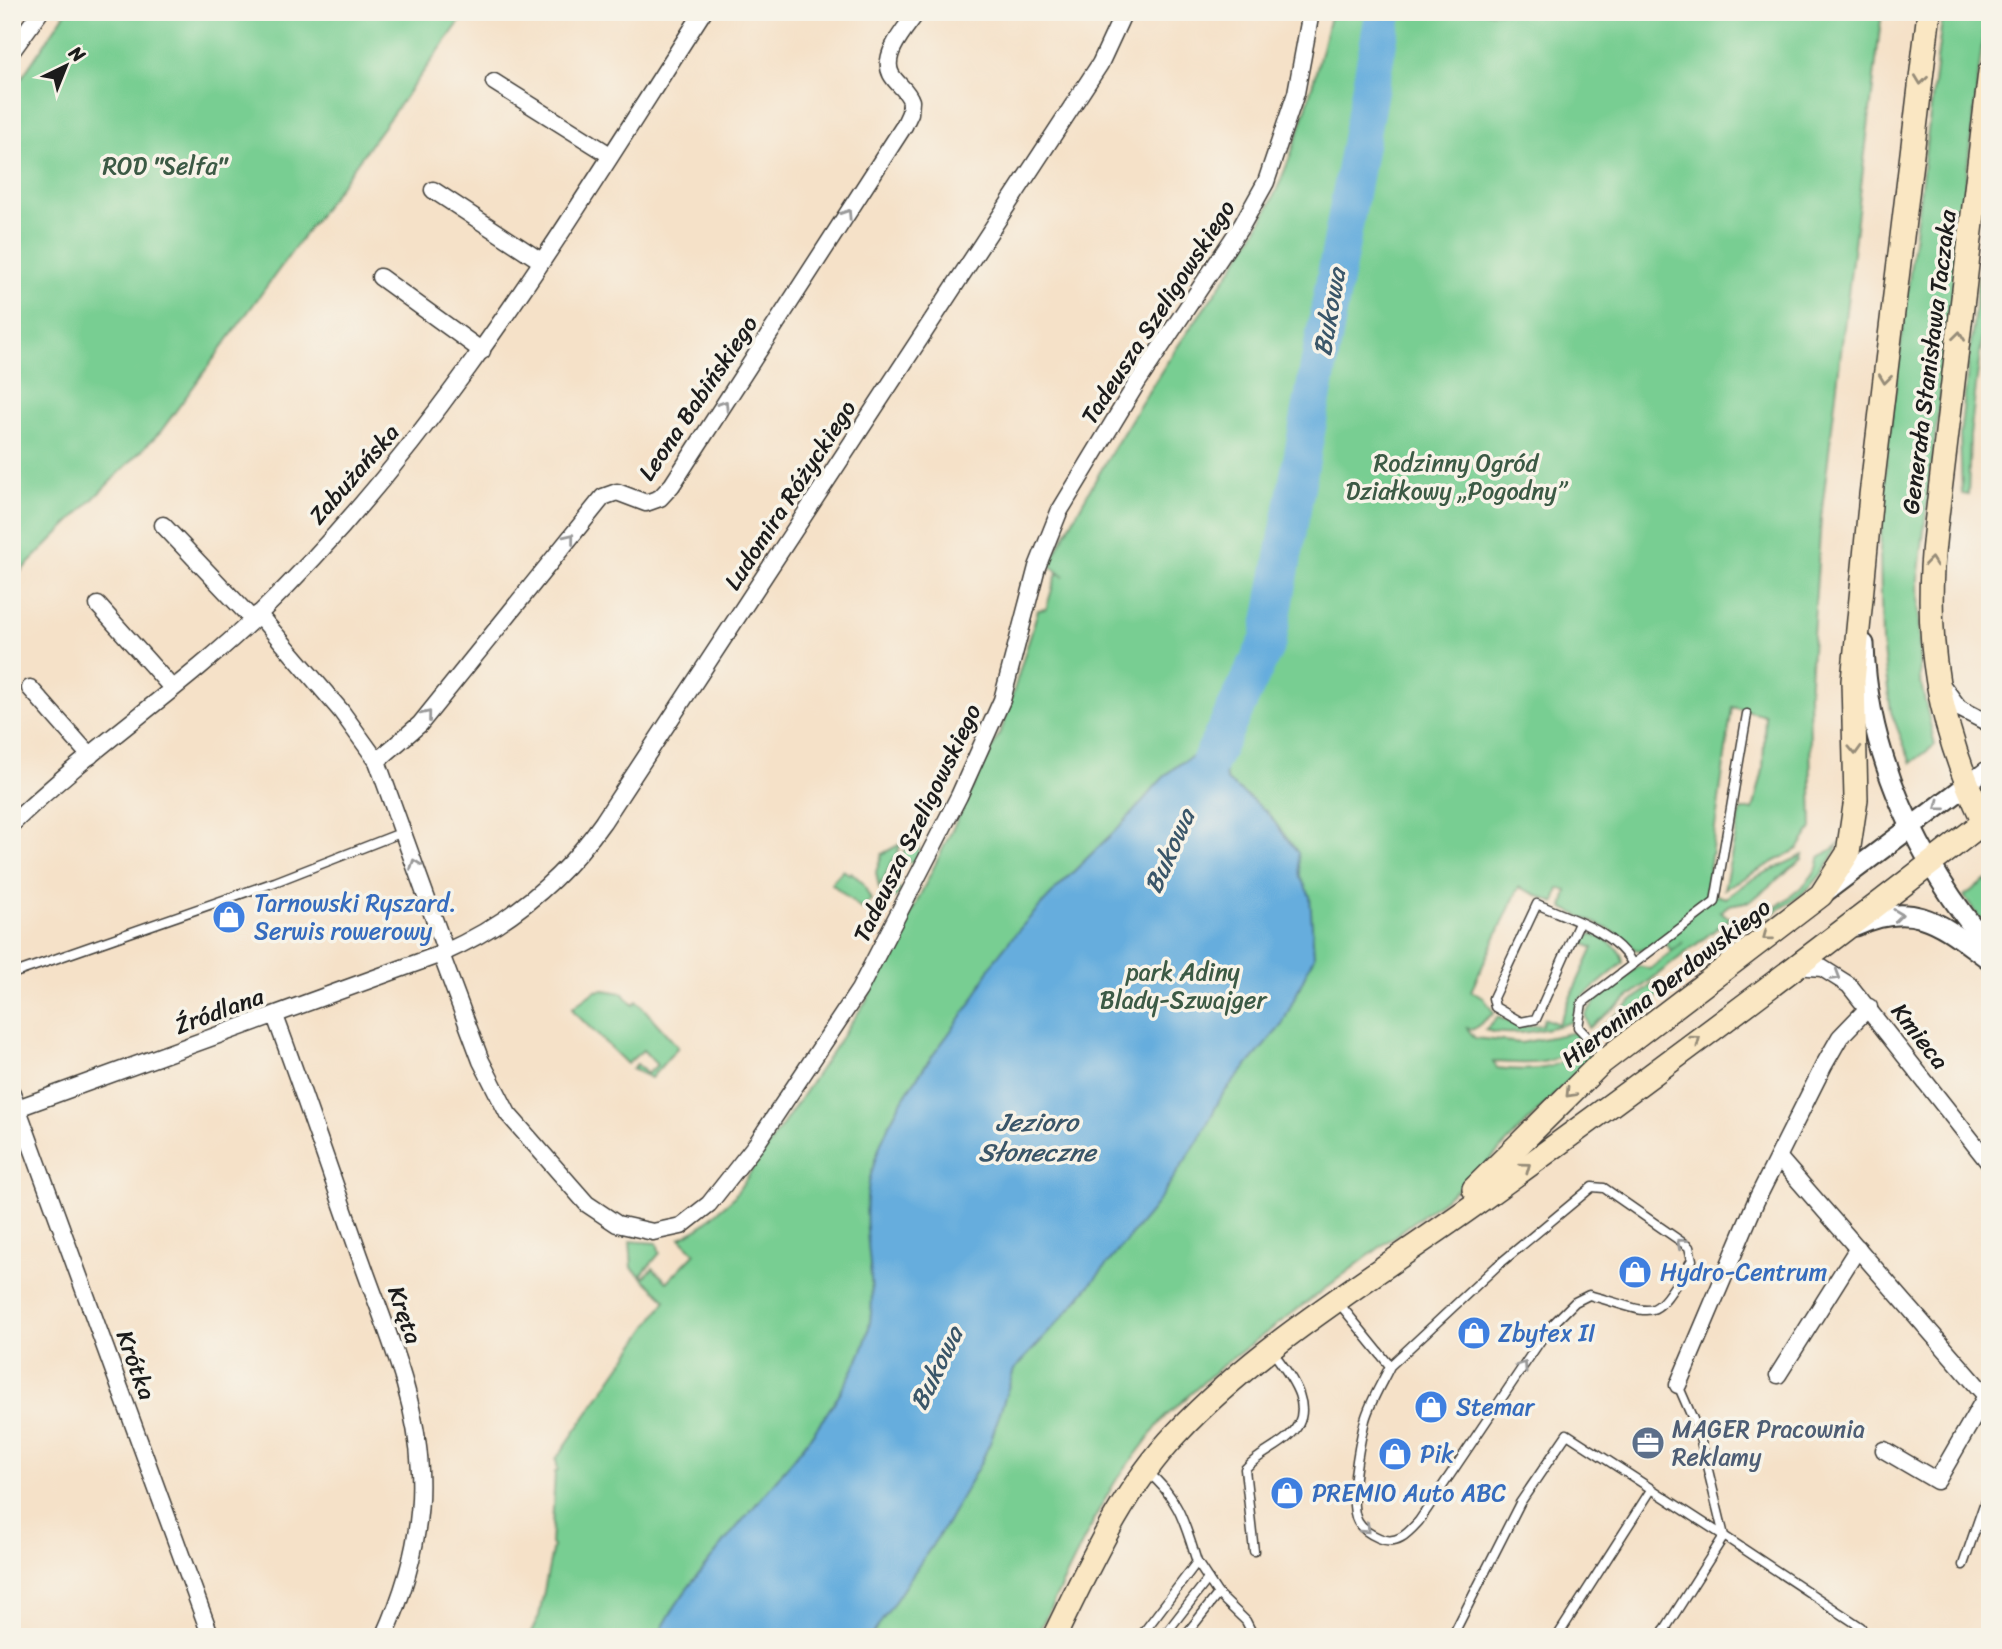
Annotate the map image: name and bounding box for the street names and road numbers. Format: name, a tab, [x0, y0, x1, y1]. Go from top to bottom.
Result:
street label: Tadeusza Szeligowskiego	[1069, 191, 1247, 433]
street label: Generała Stanisława Taczaka	[1889, 207, 1969, 517]
street label: Leona Babińskiego	[627, 306, 769, 490]
street label: Ludomira Różyckiego	[712, 391, 868, 599]
street label: Zabużańska	[298, 414, 410, 534]
street label: Tadeusza Szeligowskiego	[841, 696, 993, 950]
street label: Hieronima Derdowskiego	[1552, 887, 1780, 1079]
street label: Źródlana	[168, 975, 271, 1047]
street label: Kmieca	[1880, 993, 1960, 1079]
street label: Kręta	[375, 1280, 435, 1350]
street label: Krótka	[104, 1324, 168, 1406]

